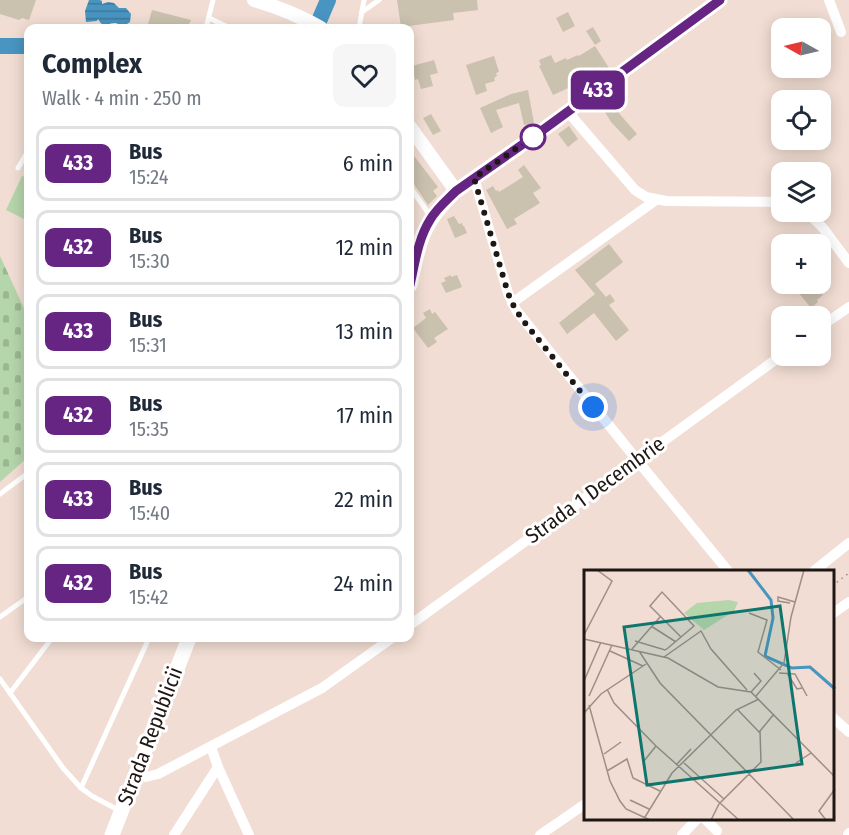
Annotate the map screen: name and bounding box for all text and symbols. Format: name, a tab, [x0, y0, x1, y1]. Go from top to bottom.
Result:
north arrow	[771, 18, 831, 78]
map controls	[771, 18, 831, 366]
button: heart	[333, 44, 396, 107]
text: Complex	[42, 47, 142, 80]
line badge: 433	[564, 70, 632, 110]
text: 433	[583, 77, 613, 103]
text: Walk · 4 min · 250 m	[42, 86, 202, 110]
button: locate	[771, 90, 831, 150]
unlabelled marker	[520, 124, 546, 150]
text: Bus	[129, 138, 162, 165]
text: 433	[63, 150, 93, 176]
text: 6 min	[343, 150, 393, 177]
button: layers	[771, 162, 831, 222]
text: 15:24	[129, 165, 168, 189]
text: Bus	[129, 222, 162, 249]
text: 432	[63, 234, 93, 260]
text: 12 min	[335, 234, 393, 261]
button: +	[771, 234, 831, 294]
text: 15:30	[129, 249, 170, 273]
text: Bus	[129, 306, 162, 333]
button: −	[771, 306, 831, 366]
text: 433	[63, 318, 93, 344]
text: 13 min	[335, 318, 393, 345]
text: 15:31	[129, 333, 167, 357]
text: Bus	[129, 390, 162, 417]
your location	[578, 392, 608, 422]
text: 432	[63, 402, 93, 428]
text: 17 min	[336, 402, 393, 429]
text: 15:35	[129, 417, 169, 441]
street label: Strada 1 Decembrie	[520, 431, 670, 549]
text: Bus	[129, 474, 162, 501]
text: 433	[63, 486, 93, 512]
text: 22 min	[334, 486, 393, 513]
text: 15:40	[129, 501, 170, 525]
text: Bus	[129, 558, 162, 585]
text: 432	[63, 570, 93, 596]
text: 24 min	[334, 570, 393, 597]
inset map	[584, 570, 834, 820]
text: 15:42	[129, 585, 168, 609]
street label: Strada Republicii	[112, 663, 188, 809]

